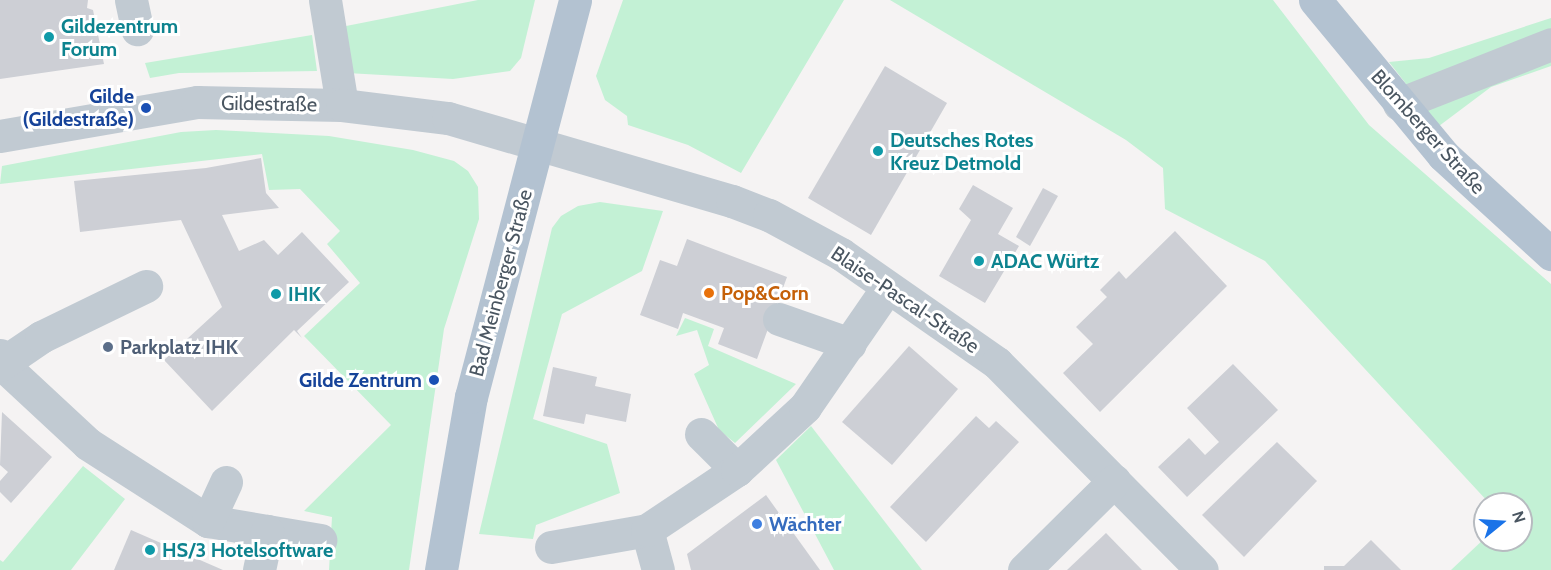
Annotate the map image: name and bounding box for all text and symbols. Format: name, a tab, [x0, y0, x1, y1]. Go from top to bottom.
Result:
place label: Gildezentrum Forum	[61, 14, 178, 61]
marker: Gildezentrum Forum	[42, 30, 56, 44]
street label: Blomberger Straße	[1366, 65, 1490, 199]
place label: Gilde (Gildestraße)	[22, 84, 134, 131]
street label: Gildestraße	[221, 91, 317, 117]
marker: Gilde (Gildestraße)	[139, 101, 153, 115]
place label: Deutsches Rotes Kreuz Detmold	[890, 128, 1033, 175]
marker: Deutsches Rotes Kreuz Detmold	[871, 144, 885, 158]
street label: Bad Meinberger Straße	[464, 187, 538, 379]
street label: Blaise-Pascal-Straße	[826, 242, 984, 358]
place label: ADAC Würtz	[991, 249, 1099, 273]
marker: ADAC Würtz	[972, 254, 986, 268]
place label: Pop&Corn	[721, 281, 809, 305]
place label: IHK	[288, 282, 321, 306]
marker: Pop&Corn	[702, 286, 716, 300]
marker: IHK	[269, 287, 283, 301]
place label: Parkplatz IHK	[120, 335, 238, 359]
marker: Parkplatz IHK	[101, 340, 115, 354]
place label: Gilde Zentrum	[299, 368, 422, 392]
marker: Gilde Zentrum	[427, 373, 441, 387]
north arrow	[1473, 492, 1533, 552]
text: N	[1508, 509, 1529, 525]
place label: Wächter	[769, 512, 841, 536]
marker: Wächter	[750, 517, 764, 531]
place label: HS/3 Hotelsoftware	[162, 538, 333, 562]
marker: HS/3 Hotelsoftware	[143, 543, 157, 557]

